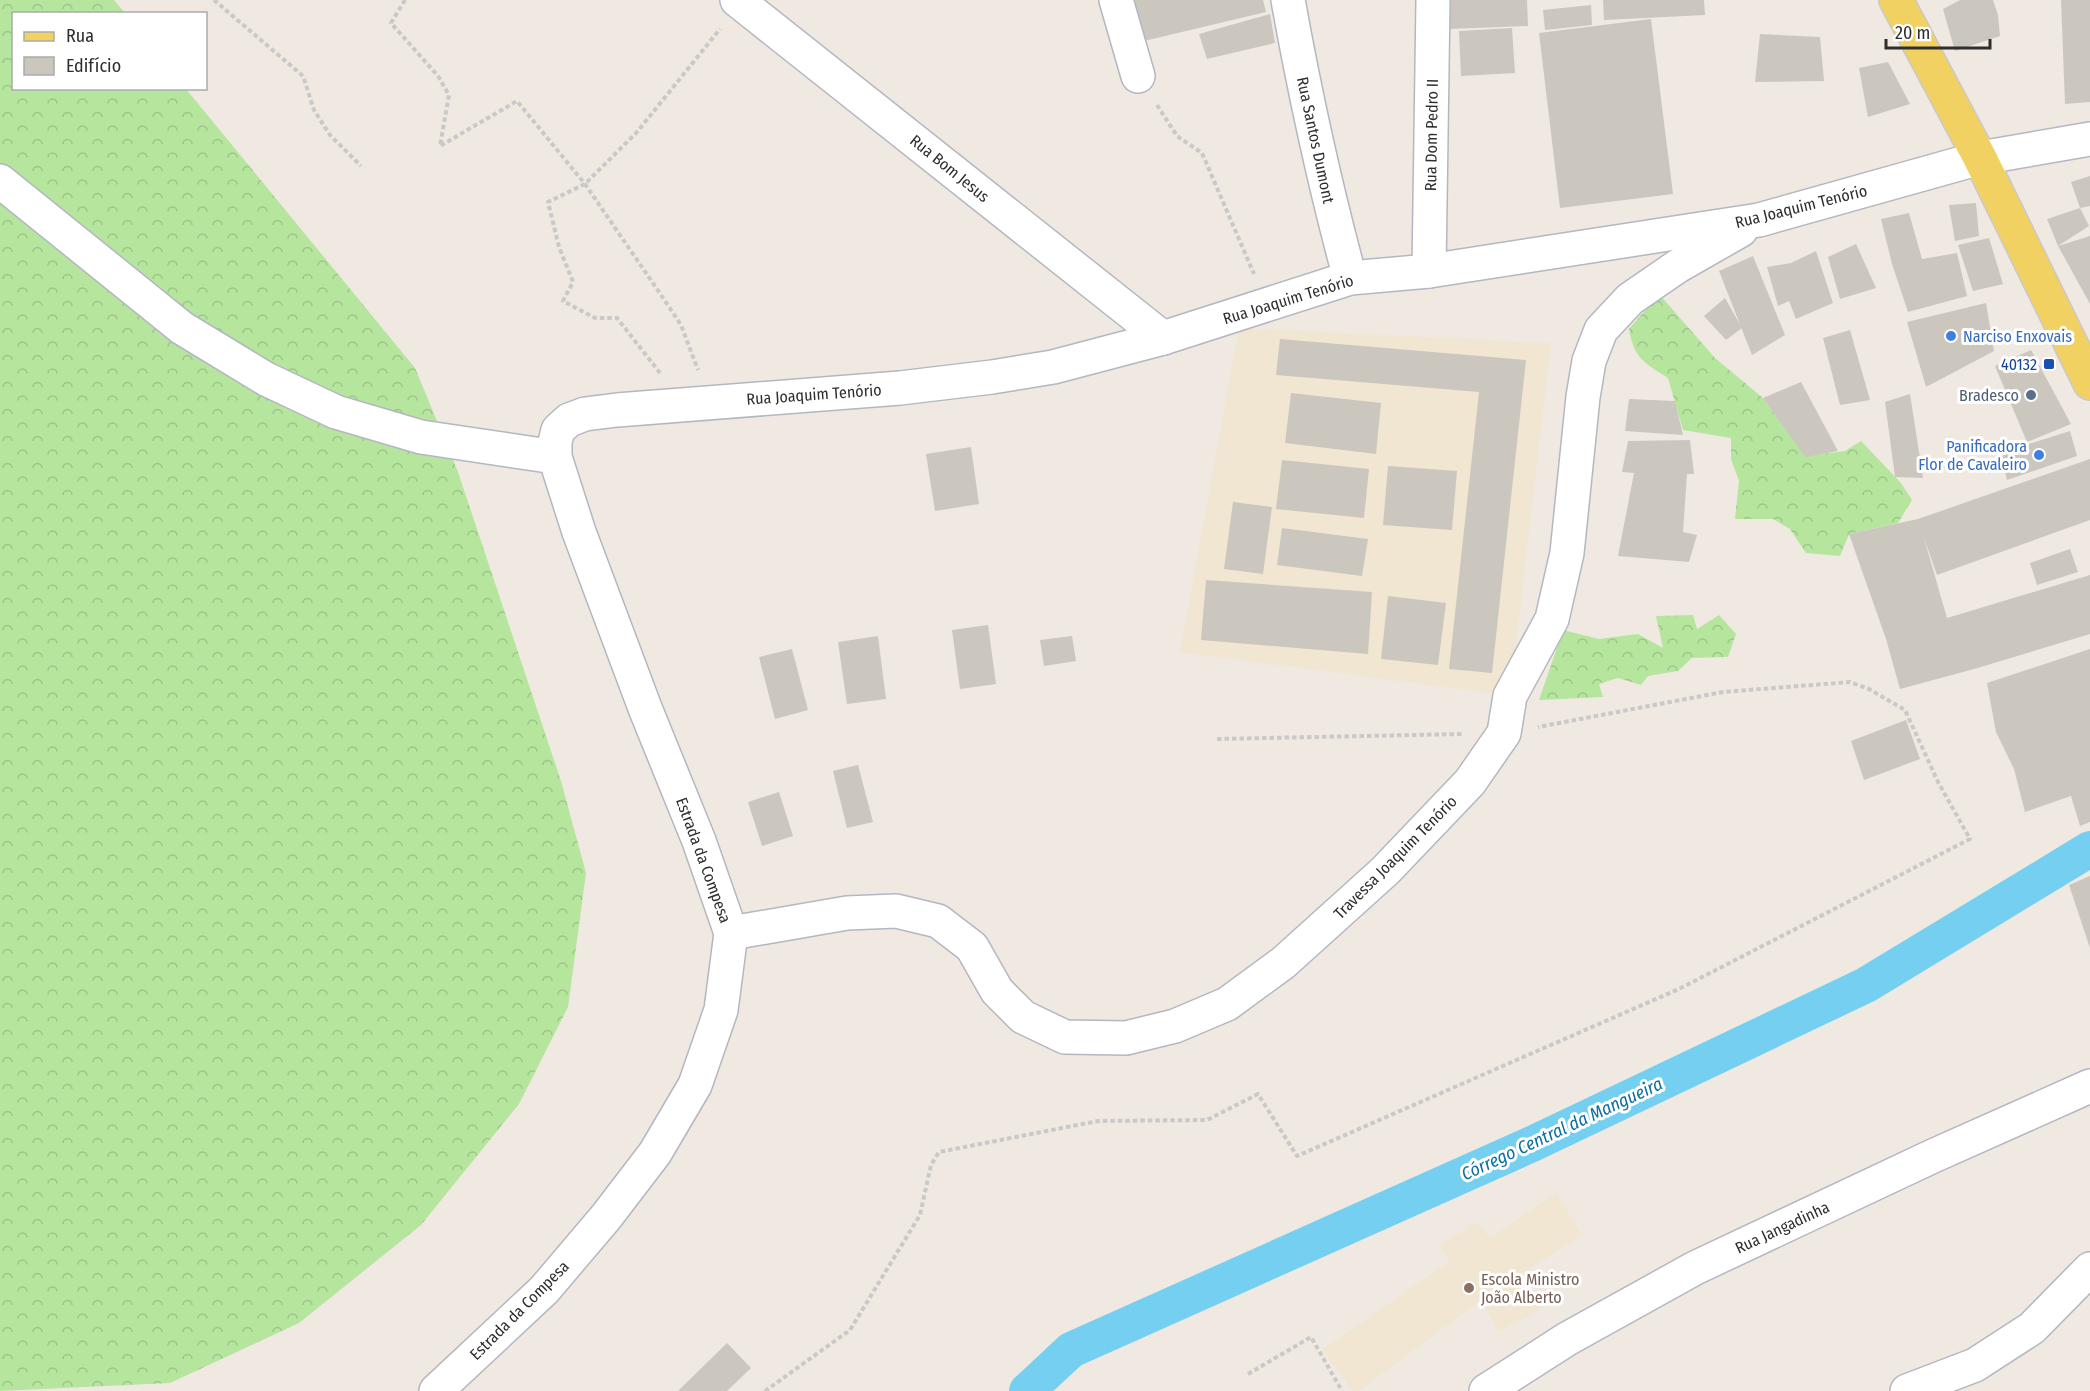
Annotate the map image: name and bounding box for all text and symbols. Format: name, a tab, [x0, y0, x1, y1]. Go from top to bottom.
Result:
legend	[12, 12, 207, 90]
scale bar	[1886, 12, 1990, 50]
text: 20 m	[1895, 22, 1930, 44]
text: Rua	[66, 25, 94, 47]
text: Edifício	[66, 55, 121, 77]
street label: Rua Santos Dumont	[1293, 75, 1338, 206]
street label: Rua Dom Pedro II	[1421, 79, 1442, 191]
street label: Rua Bom Jesus	[906, 131, 993, 206]
street label: Rua Joaquim Tenório	[1733, 181, 1869, 232]
street label: Rua Joaquim Tenório	[1221, 271, 1356, 328]
place label: Narciso Enxovais	[1963, 327, 2072, 346]
marker: Narciso Enxovais	[1944, 329, 1958, 343]
place label: 40132	[2001, 355, 2037, 374]
marker: 40132	[2042, 357, 2056, 371]
street label: Rua Joaquim Tenório	[746, 380, 882, 409]
place label: Bradesco	[1959, 386, 2019, 405]
marker: Bradesco	[2024, 388, 2038, 402]
place label: Panificadora Flor de Cavaleiro	[1918, 437, 2027, 474]
marker: Panificadora Flor de Cavaleiro	[2032, 448, 2046, 462]
street label: Travessa Joaquim Tenório	[1330, 792, 1461, 923]
street label: Estrada da Compesa	[672, 795, 735, 926]
water label: Córrego Central da Mangueira	[1458, 1073, 1666, 1185]
street label: Rua Jangadinha	[1732, 1197, 1832, 1258]
street label: Estrada da Compesa	[466, 1257, 573, 1364]
place label: Escola Ministro João Alberto	[1481, 1270, 1579, 1307]
marker: Escola Ministro João Alberto	[1462, 1281, 1476, 1295]

